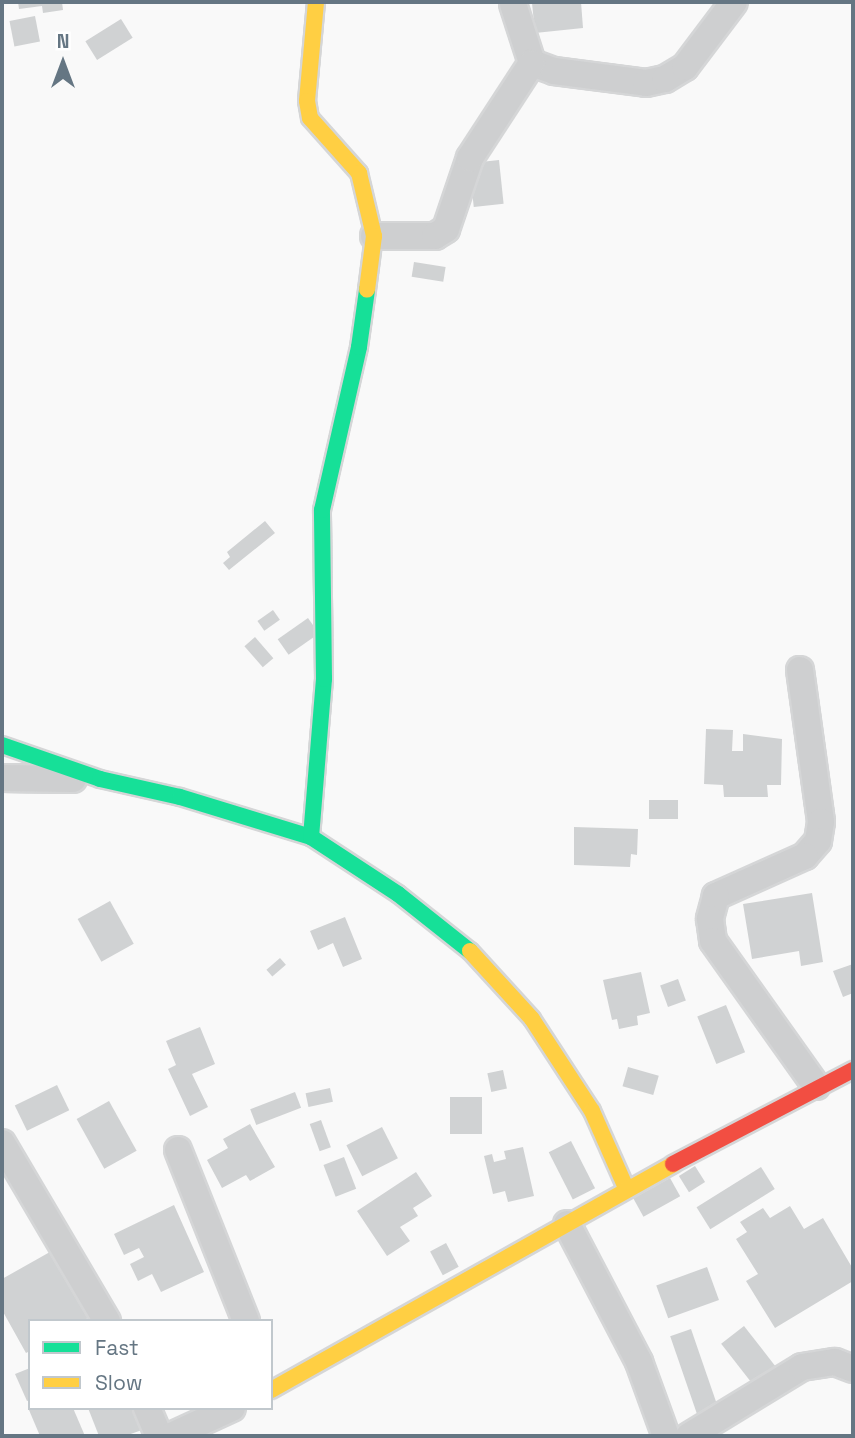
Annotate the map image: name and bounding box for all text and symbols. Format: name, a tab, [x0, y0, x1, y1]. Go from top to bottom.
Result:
north arrow	[28, 28, 98, 98]
text: N	[57, 29, 69, 54]
legend	[28, 1319, 273, 1410]
text: Fast	[95, 1334, 139, 1361]
text: Slow	[95, 1369, 143, 1396]

